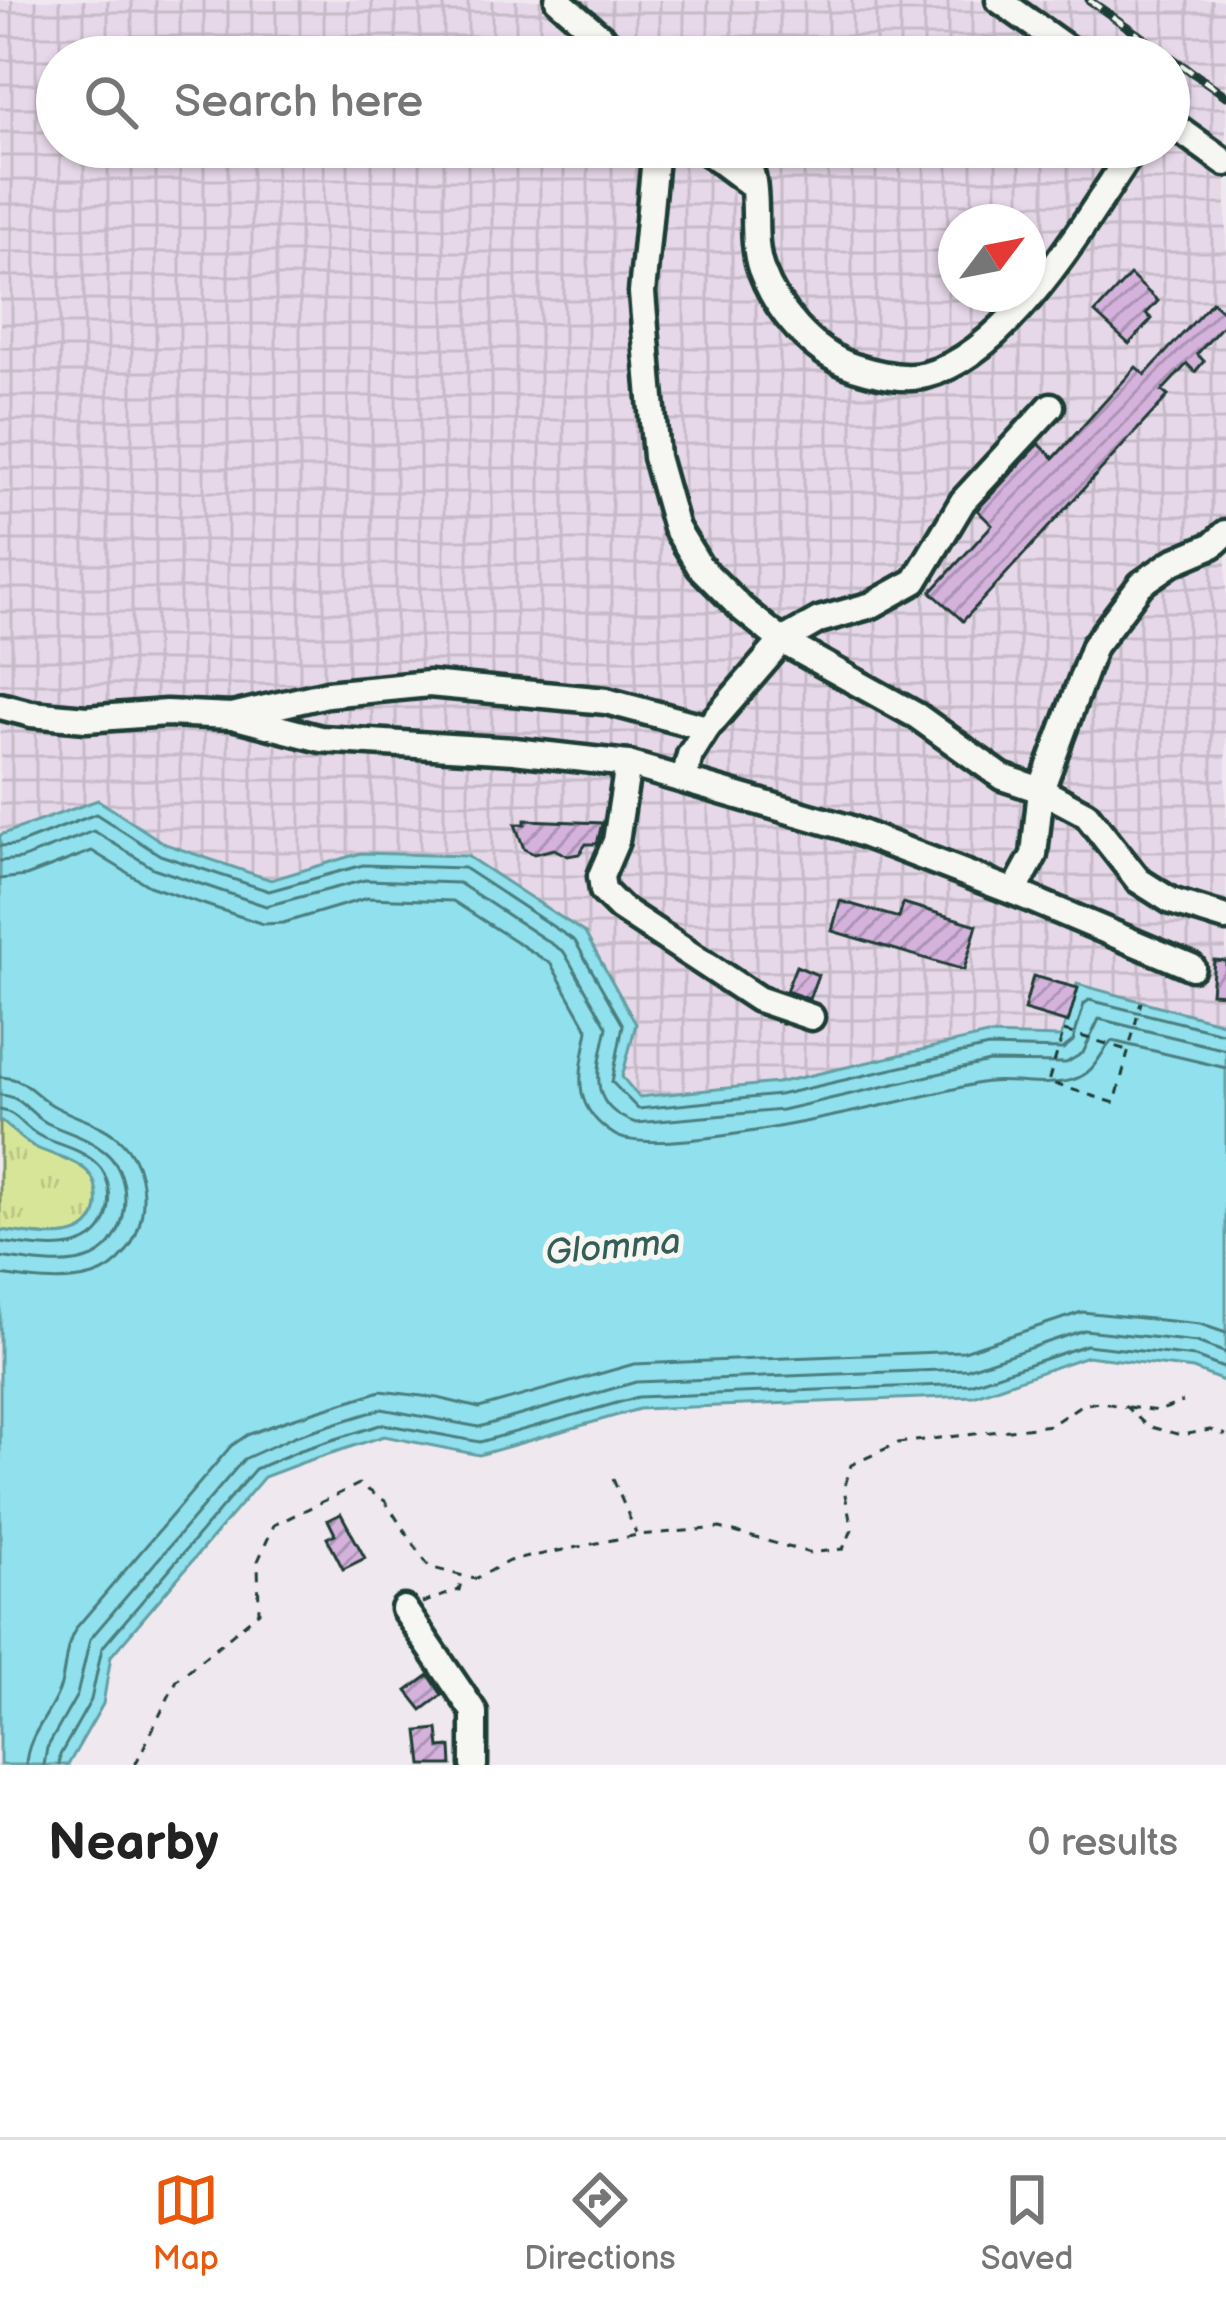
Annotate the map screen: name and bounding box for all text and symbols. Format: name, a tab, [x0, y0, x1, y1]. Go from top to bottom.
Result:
search box	[36, 36, 1190, 168]
icon: search	[78, 69, 144, 135]
text: Search here	[174, 75, 423, 130]
north arrow	[938, 204, 1046, 312]
water label: Glomma	[543, 1221, 683, 1275]
text: Nearby	[48, 1813, 219, 1874]
text: 0 results	[1027, 1820, 1178, 1867]
tab: Map	[153, 2167, 219, 2279]
tab: Directions	[524, 2167, 676, 2279]
tab: Saved	[981, 2167, 1073, 2279]

